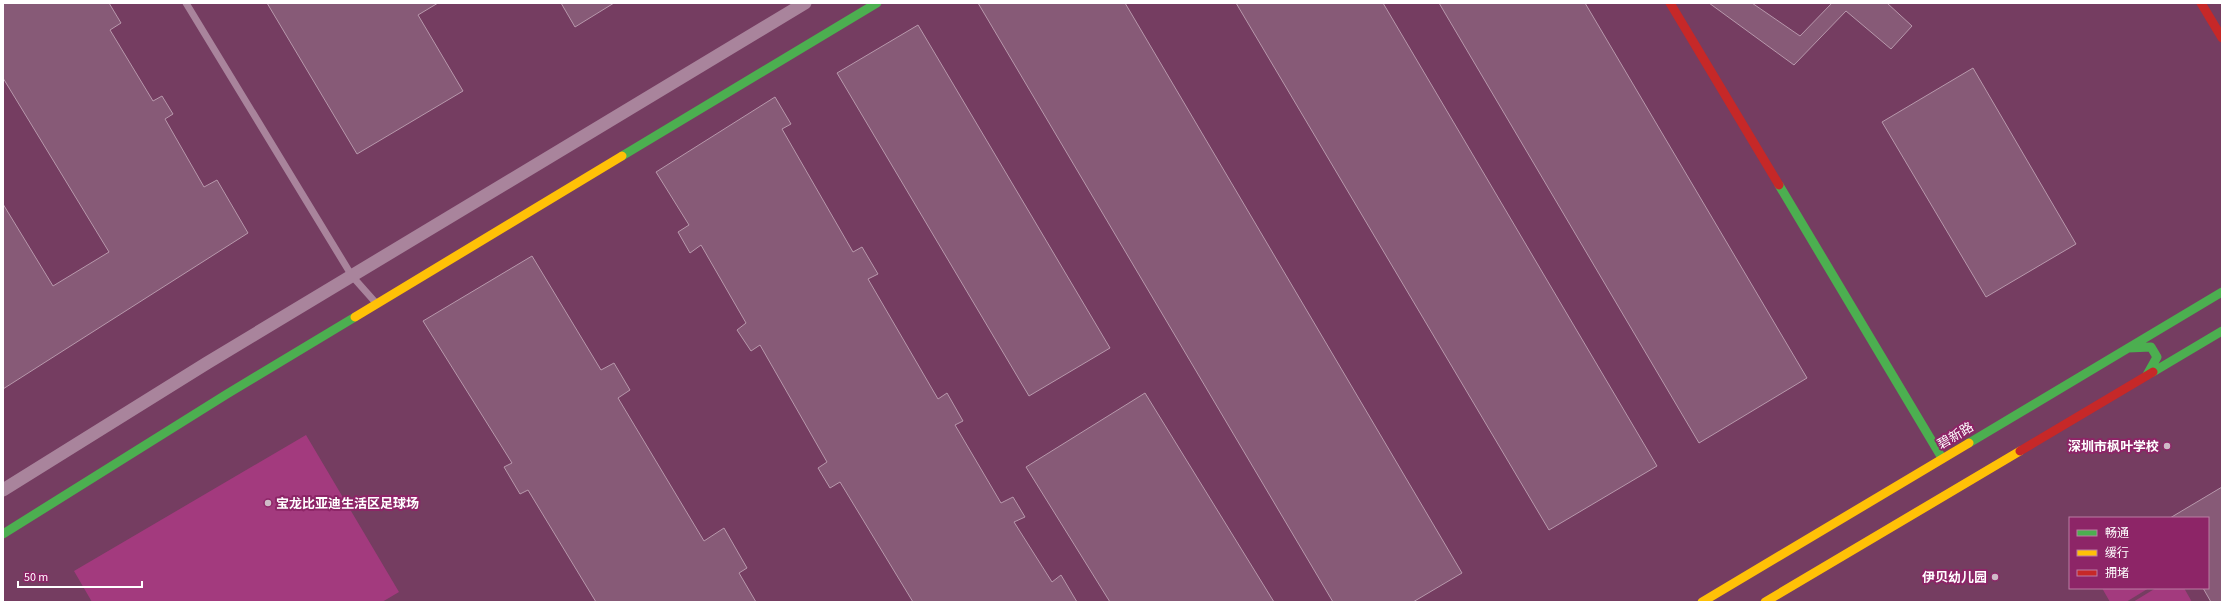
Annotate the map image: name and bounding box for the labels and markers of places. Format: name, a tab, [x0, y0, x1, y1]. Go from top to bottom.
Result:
place label: 深圳市枫叶学校	[2068, 438, 2159, 456]
marker: 深圳市枫叶学校	[2162, 441, 2172, 451]
place label: 宝龙比亚迪生活区足球场	[276, 495, 419, 513]
marker: 宝龙比亚迪生活区足球场	[263, 498, 273, 508]
place label: 伊贝幼儿园	[1922, 569, 1987, 587]
marker: 伊贝幼儿园	[1990, 572, 2000, 582]

